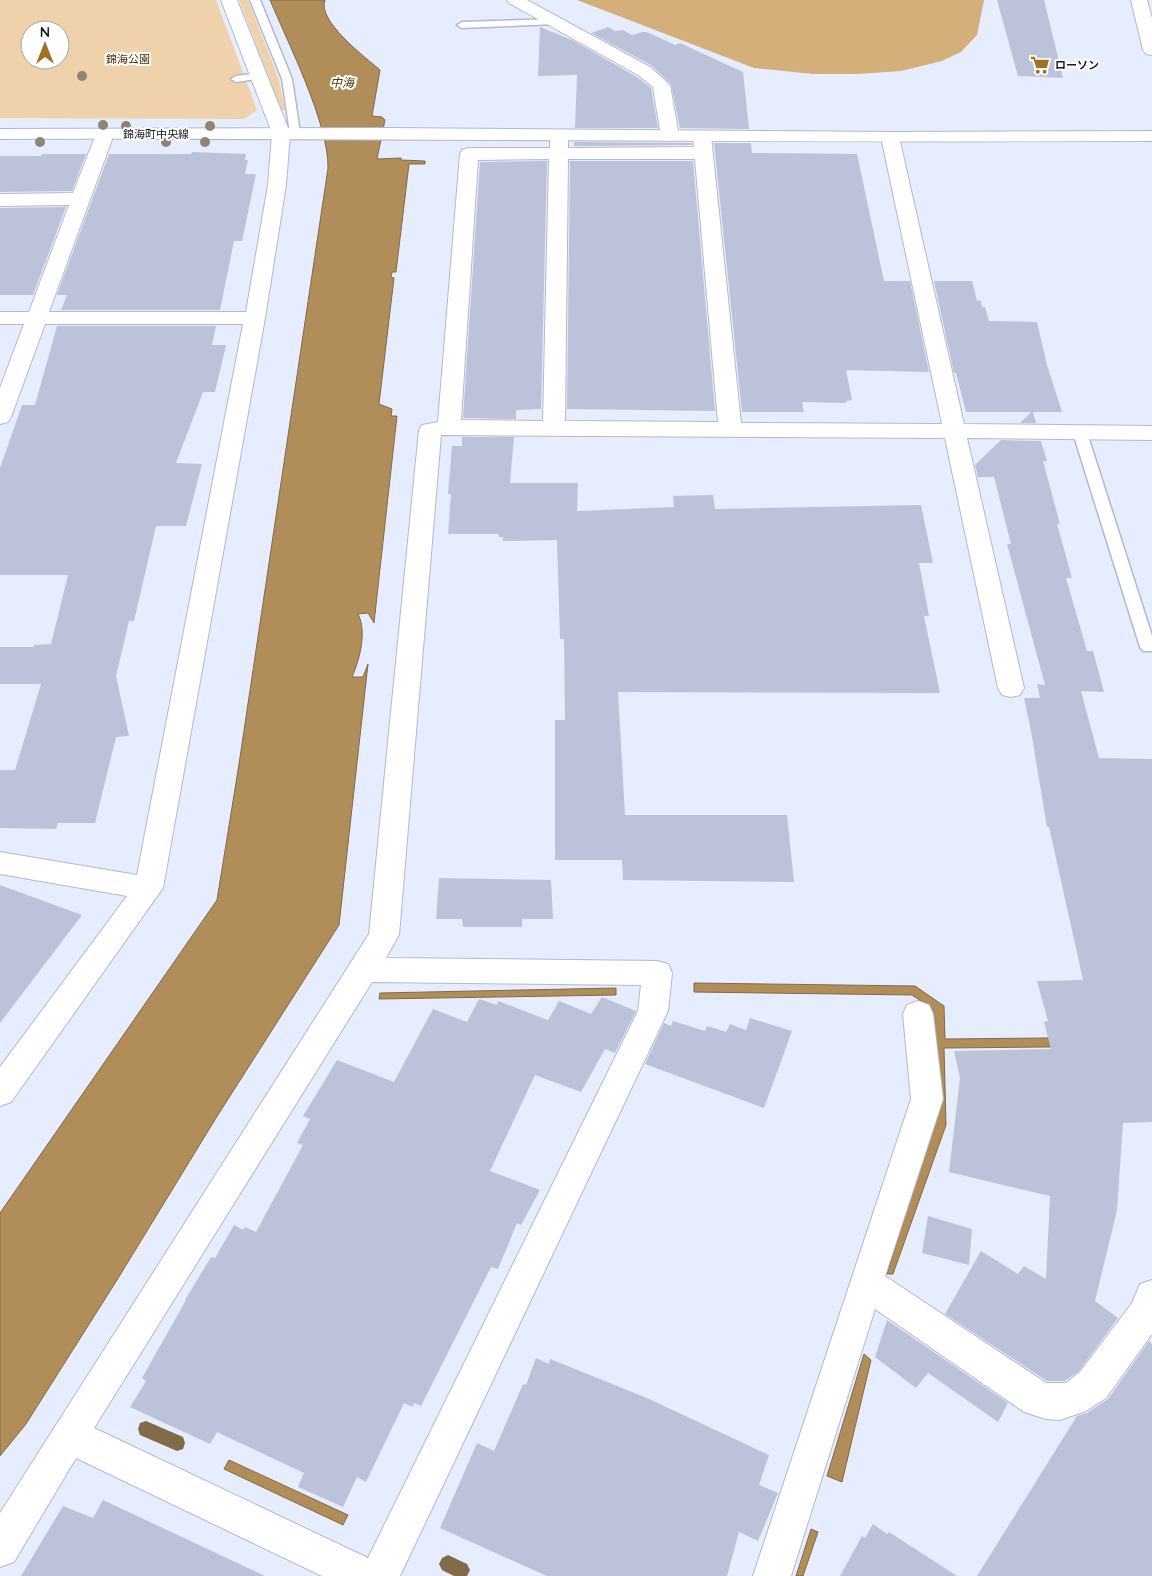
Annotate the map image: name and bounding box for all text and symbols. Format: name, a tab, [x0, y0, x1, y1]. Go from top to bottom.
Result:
north arrow	[20, 20, 70, 70]
text: N	[40, 23, 50, 41]
park label: 錦海公園	[106, 52, 150, 66]
supermarket icon: ローソン	[1029, 54, 1051, 76]
place label: ローソン	[1055, 58, 1099, 72]
water label: 中海	[330, 75, 356, 90]
street label: 錦海町中央線	[123, 127, 189, 141]

